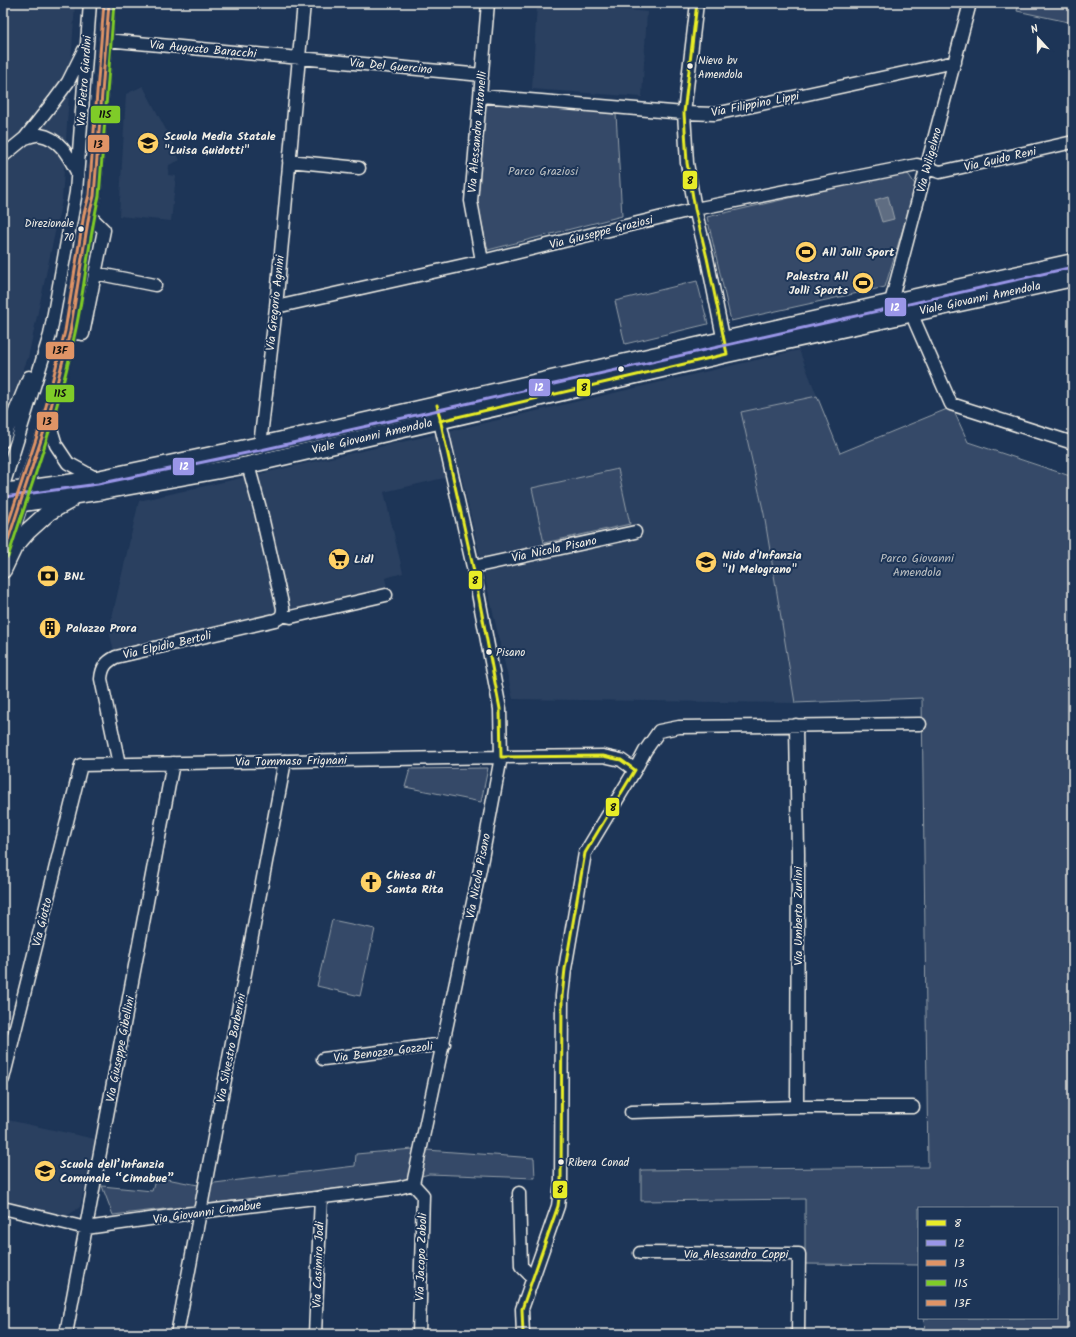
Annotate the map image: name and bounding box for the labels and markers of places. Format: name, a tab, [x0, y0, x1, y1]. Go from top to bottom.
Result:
place label: Nievo bv Amendola	[698, 52, 743, 84]
marker: Nievo bv Amendola	[685, 61, 695, 71]
place label: Scuola Media Statale "Luisa Guidotti"	[164, 127, 276, 160]
school or university icon: Scuola Media Statale "Luisa Guidotti"	[135, 130, 161, 156]
place label: Direzionale 70	[25, 215, 74, 247]
marker: Direzionale 70	[76, 224, 86, 234]
sports icon: All Jolli Sport	[793, 239, 819, 265]
place label: All Jolli Sport	[822, 243, 895, 262]
place label: Palestra All Jolli Sports	[786, 267, 849, 300]
sports icon: Palestra All Jolli Sports	[850, 270, 876, 296]
unlabelled marker	[616, 364, 626, 374]
supermarket icon: Lidl	[326, 546, 352, 572]
place label: Nido d'Infanzia "Il Melograno"	[722, 546, 802, 579]
school or university icon: Nido d'Infanzia "Il Melograno"	[693, 549, 719, 575]
place label: Lidl	[354, 550, 374, 569]
bank icon: BNL	[35, 563, 61, 589]
place label: BNL	[64, 567, 86, 586]
building icon: Palazzo Prora	[37, 615, 63, 641]
place label: Palazzo Prora	[66, 619, 137, 638]
place label: Pisano	[496, 644, 525, 662]
marker: Pisano	[484, 647, 494, 657]
place label: Chiesa di Santa Rita	[386, 866, 443, 899]
church icon: Chiesa di Santa Rita	[358, 869, 384, 895]
place label: Ribera Conad	[568, 1154, 630, 1172]
place label: Scuola dell’Infanzia Comunale “Cimabue”	[60, 1155, 174, 1188]
marker: Ribera Conad	[556, 1157, 566, 1167]
school or university icon: Scuola dell’Infanzia Comunale “Cimabue”	[32, 1158, 58, 1184]

